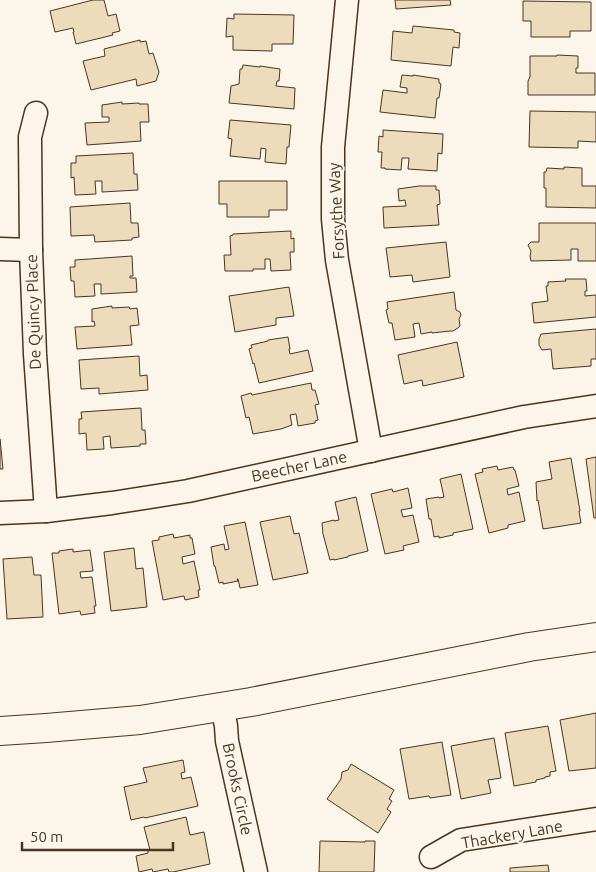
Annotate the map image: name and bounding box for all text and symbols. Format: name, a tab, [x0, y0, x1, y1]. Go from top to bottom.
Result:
street label: Forsythe Way	[324, 162, 348, 260]
street label: De Quincy Place	[22, 254, 44, 370]
street label: Beecher Lane	[250, 447, 348, 485]
street label: Brooks Circle	[219, 741, 257, 837]
street label: Thackery Lane	[460, 816, 564, 852]
scale bar	[22, 820, 174, 852]
text: 50 m	[30, 828, 63, 845]

